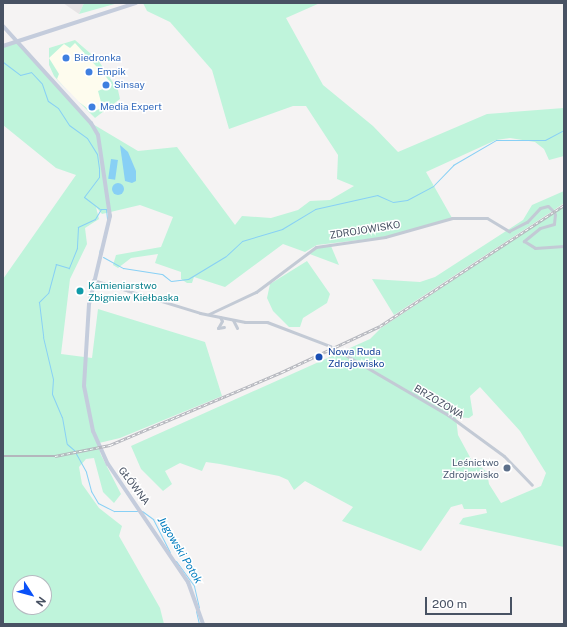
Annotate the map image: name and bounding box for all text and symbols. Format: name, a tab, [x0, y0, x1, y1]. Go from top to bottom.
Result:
place label: Biedronka	[74, 52, 121, 64]
marker: Biedronka	[61, 53, 71, 63]
place label: Empik	[97, 66, 126, 78]
marker: Empik	[84, 67, 94, 77]
place label: Sinsay	[114, 79, 145, 91]
marker: Sinsay	[101, 80, 111, 90]
place label: Media Expert	[100, 101, 162, 113]
marker: Media Expert	[87, 102, 97, 112]
street label: ZDROJOWISKO	[329, 218, 401, 242]
place label: Kamieniarstwo Zbigniew Kiełbaska	[88, 279, 179, 302]
marker: Kamieniarstwo Zbigniew Kiełbaska	[75, 286, 85, 296]
place label: Nowa Ruda Zdrojowisko	[328, 345, 384, 368]
marker: Nowa Ruda Zdrojowisko	[313, 351, 325, 363]
street label: BRZOZOWA	[412, 382, 466, 422]
place label: Leśnictwo Zdrojowisko	[443, 456, 499, 480]
marker: Leśnictwo Zdrojowisko	[502, 463, 512, 473]
street label: GŁÓWNA	[116, 465, 152, 507]
water label: Jugowski Potok	[155, 514, 205, 586]
north arrow	[12, 575, 52, 615]
scale bar	[427, 589, 514, 615]
text: N	[34, 594, 48, 608]
text: 200 m	[432, 597, 467, 611]

